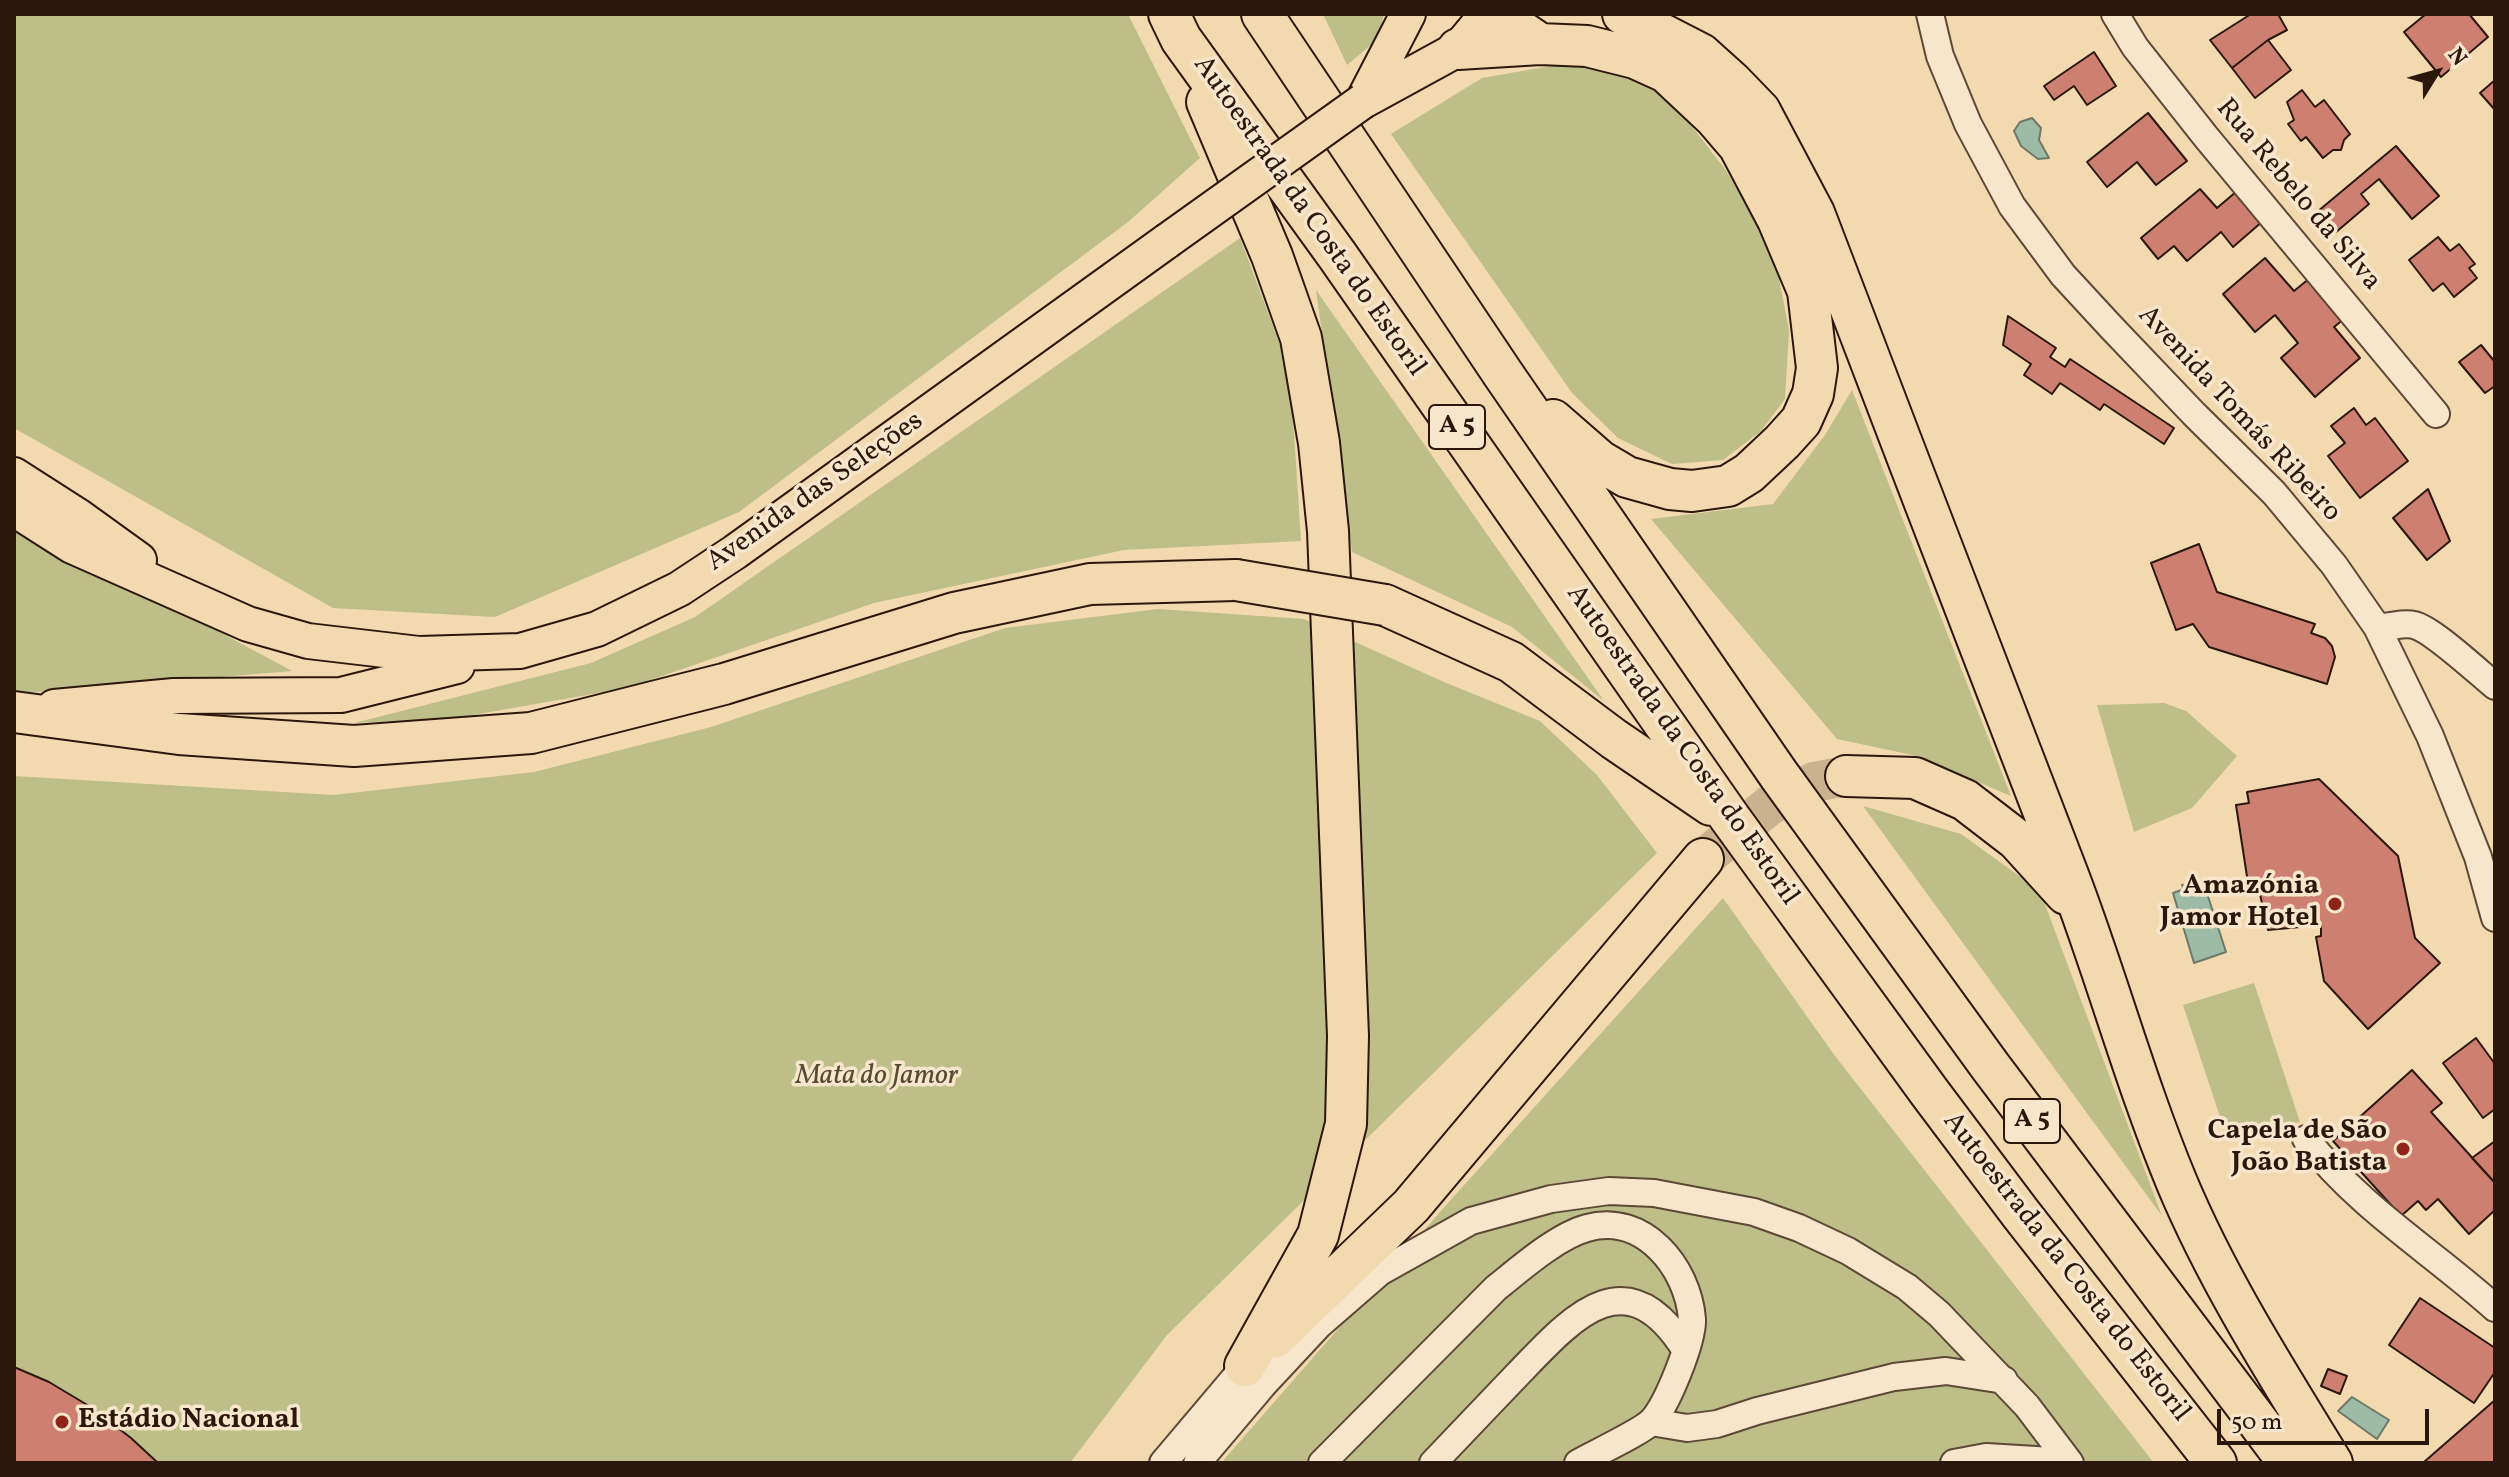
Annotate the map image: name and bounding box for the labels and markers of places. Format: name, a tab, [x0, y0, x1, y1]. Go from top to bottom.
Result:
place label: Amazónia Jamor Hotel	[2160, 871, 2319, 937]
marker: Amazónia Jamor Hotel	[2326, 895, 2344, 913]
place label: Capela de São João Batista	[2207, 1116, 2387, 1182]
marker: Capela de São João Batista	[2394, 1140, 2412, 1158]
place label: Estádio Nacional	[78, 1405, 299, 1439]
marker: Estádio Nacional	[53, 1413, 71, 1431]

